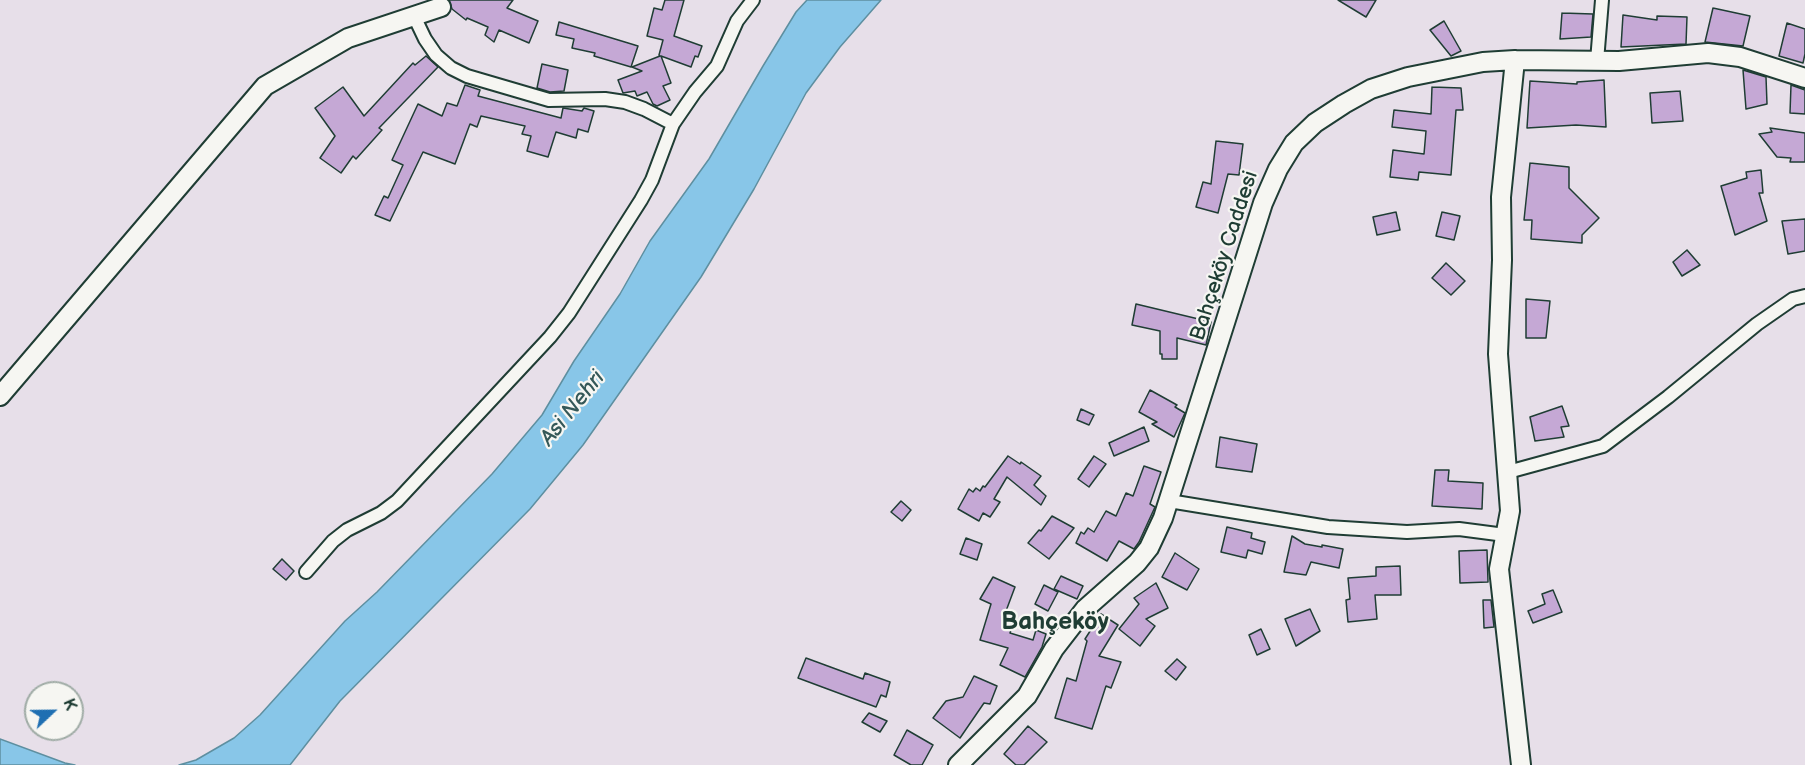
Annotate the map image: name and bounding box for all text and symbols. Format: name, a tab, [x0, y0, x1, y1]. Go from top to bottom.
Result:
street label: Bahçeköy Caddesi	[1186, 168, 1264, 344]
water label: Asi Nehri	[535, 366, 611, 452]
district label: Bahçeköy	[1001, 609, 1109, 637]
north arrow	[24, 681, 84, 741]
text: K	[58, 696, 80, 713]

